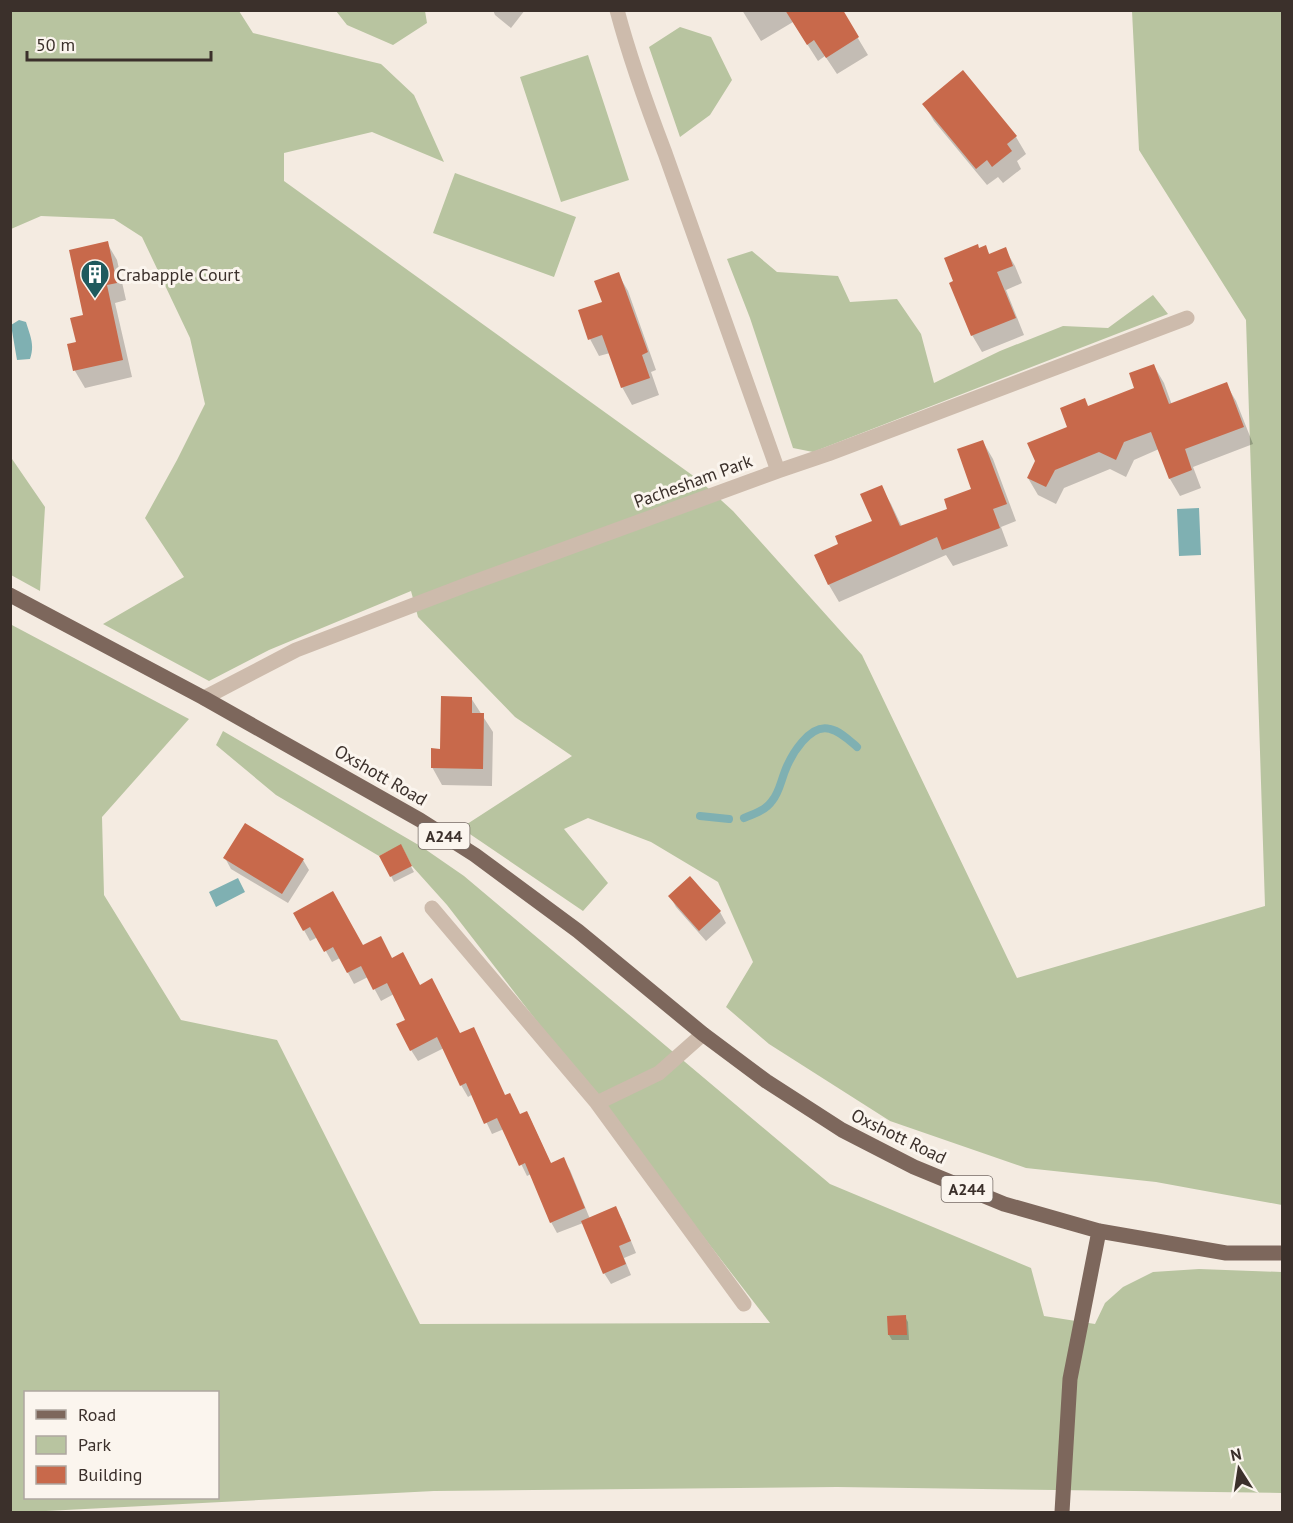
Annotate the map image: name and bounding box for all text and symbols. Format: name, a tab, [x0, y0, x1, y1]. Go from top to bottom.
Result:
scale bar	[27, 24, 212, 62]
text: 50 m	[36, 33, 75, 56]
building icon: Crabapple Court	[79, 258, 111, 300]
place label: Crabapple Court	[116, 263, 240, 286]
street label: Pachesham Park	[631, 449, 756, 513]
street label: Oxshott Road	[331, 739, 431, 811]
road number: A244	[418, 823, 470, 849]
street label: Oxshott Road	[848, 1103, 950, 1169]
road number: A244	[942, 1176, 992, 1202]
legend	[24, 1391, 219, 1499]
text: Road	[78, 1403, 116, 1426]
text: Park	[78, 1433, 111, 1456]
north arrow	[1209, 1439, 1269, 1499]
text: N	[1229, 1443, 1243, 1465]
text: Building	[78, 1463, 142, 1486]

